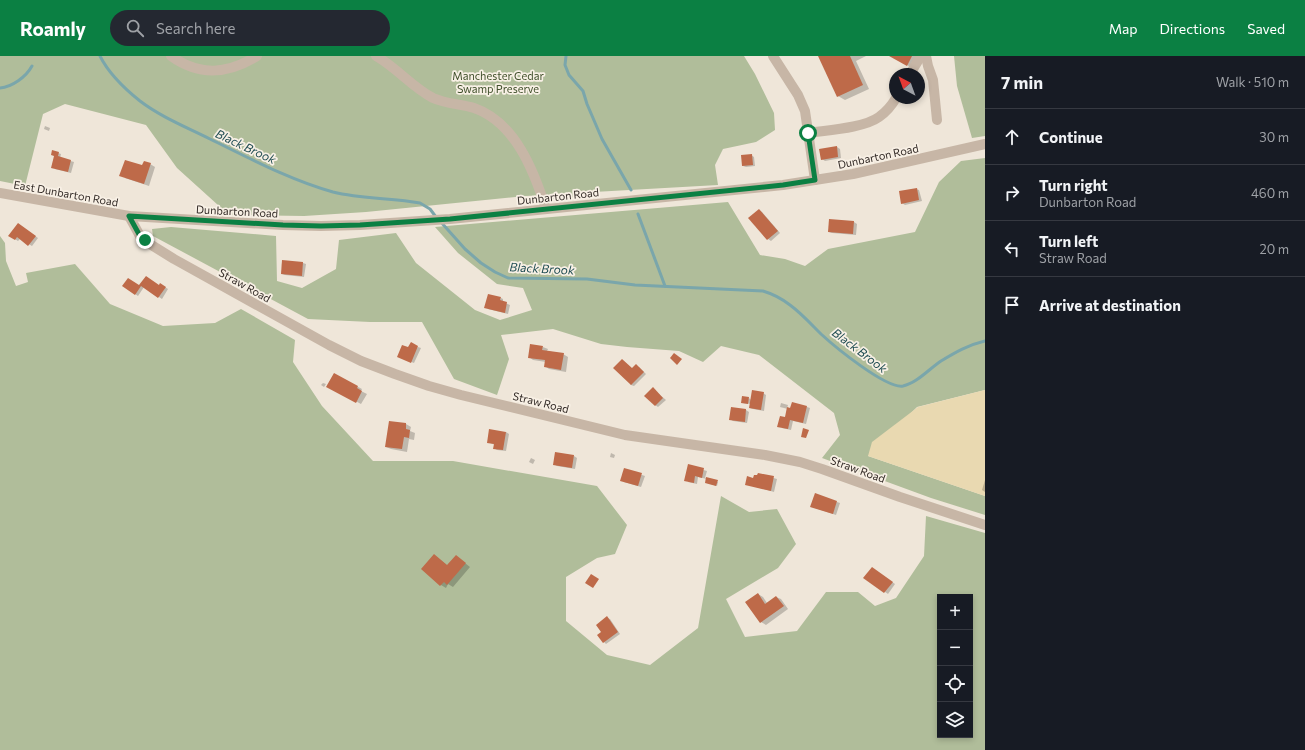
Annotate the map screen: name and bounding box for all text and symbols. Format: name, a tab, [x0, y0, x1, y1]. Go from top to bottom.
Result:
search box	[110, 10, 390, 46]
text: Roamly	[20, 17, 86, 40]
icon: search	[124, 17, 146, 39]
text: Search here	[156, 19, 235, 37]
text: Map	[1109, 20, 1138, 37]
text: Directions	[1160, 20, 1225, 37]
text: Saved	[1247, 20, 1285, 37]
north arrow	[889, 68, 925, 104]
park label: Manchester Cedar Swamp Preserve	[452, 69, 544, 95]
text: 7 min	[1001, 72, 1043, 93]
text: Walk · 510 m	[1216, 74, 1289, 90]
route start	[799, 124, 817, 142]
water label: Black Brook	[214, 126, 279, 166]
icon: ahead	[1001, 126, 1023, 148]
text: Continue	[1039, 128, 1103, 146]
text: 30 m	[1259, 129, 1289, 145]
street label: Dunbarton Road	[836, 141, 920, 171]
text: Turn right	[1039, 176, 1108, 194]
street label: East Dunbarton Road	[13, 177, 119, 209]
icon: right	[1001, 182, 1023, 204]
street label: Dunbarton Road	[516, 185, 600, 207]
text: 460 m	[1251, 185, 1289, 201]
text: Dunbarton Road	[1039, 194, 1136, 210]
street label: Dunbarton Road	[196, 202, 278, 220]
route end	[136, 231, 154, 249]
text: Turn left	[1039, 232, 1098, 250]
icon: left	[1001, 238, 1023, 260]
text: 20 m	[1260, 241, 1289, 257]
text: Straw Road	[1039, 250, 1107, 266]
water label: Black Brook	[509, 259, 575, 277]
street label: Straw Road	[217, 265, 273, 305]
icon: arrive	[1001, 294, 1023, 316]
text: Arrive at destination	[1039, 296, 1181, 314]
water label: Black Brook	[830, 325, 891, 375]
street label: Straw Road	[512, 389, 570, 415]
street label: Straw Road	[829, 453, 887, 485]
map controls	[937, 594, 973, 738]
button: +	[937, 594, 973, 630]
button: −	[937, 630, 973, 666]
button: locate	[937, 666, 973, 702]
button: layers	[937, 702, 973, 738]

